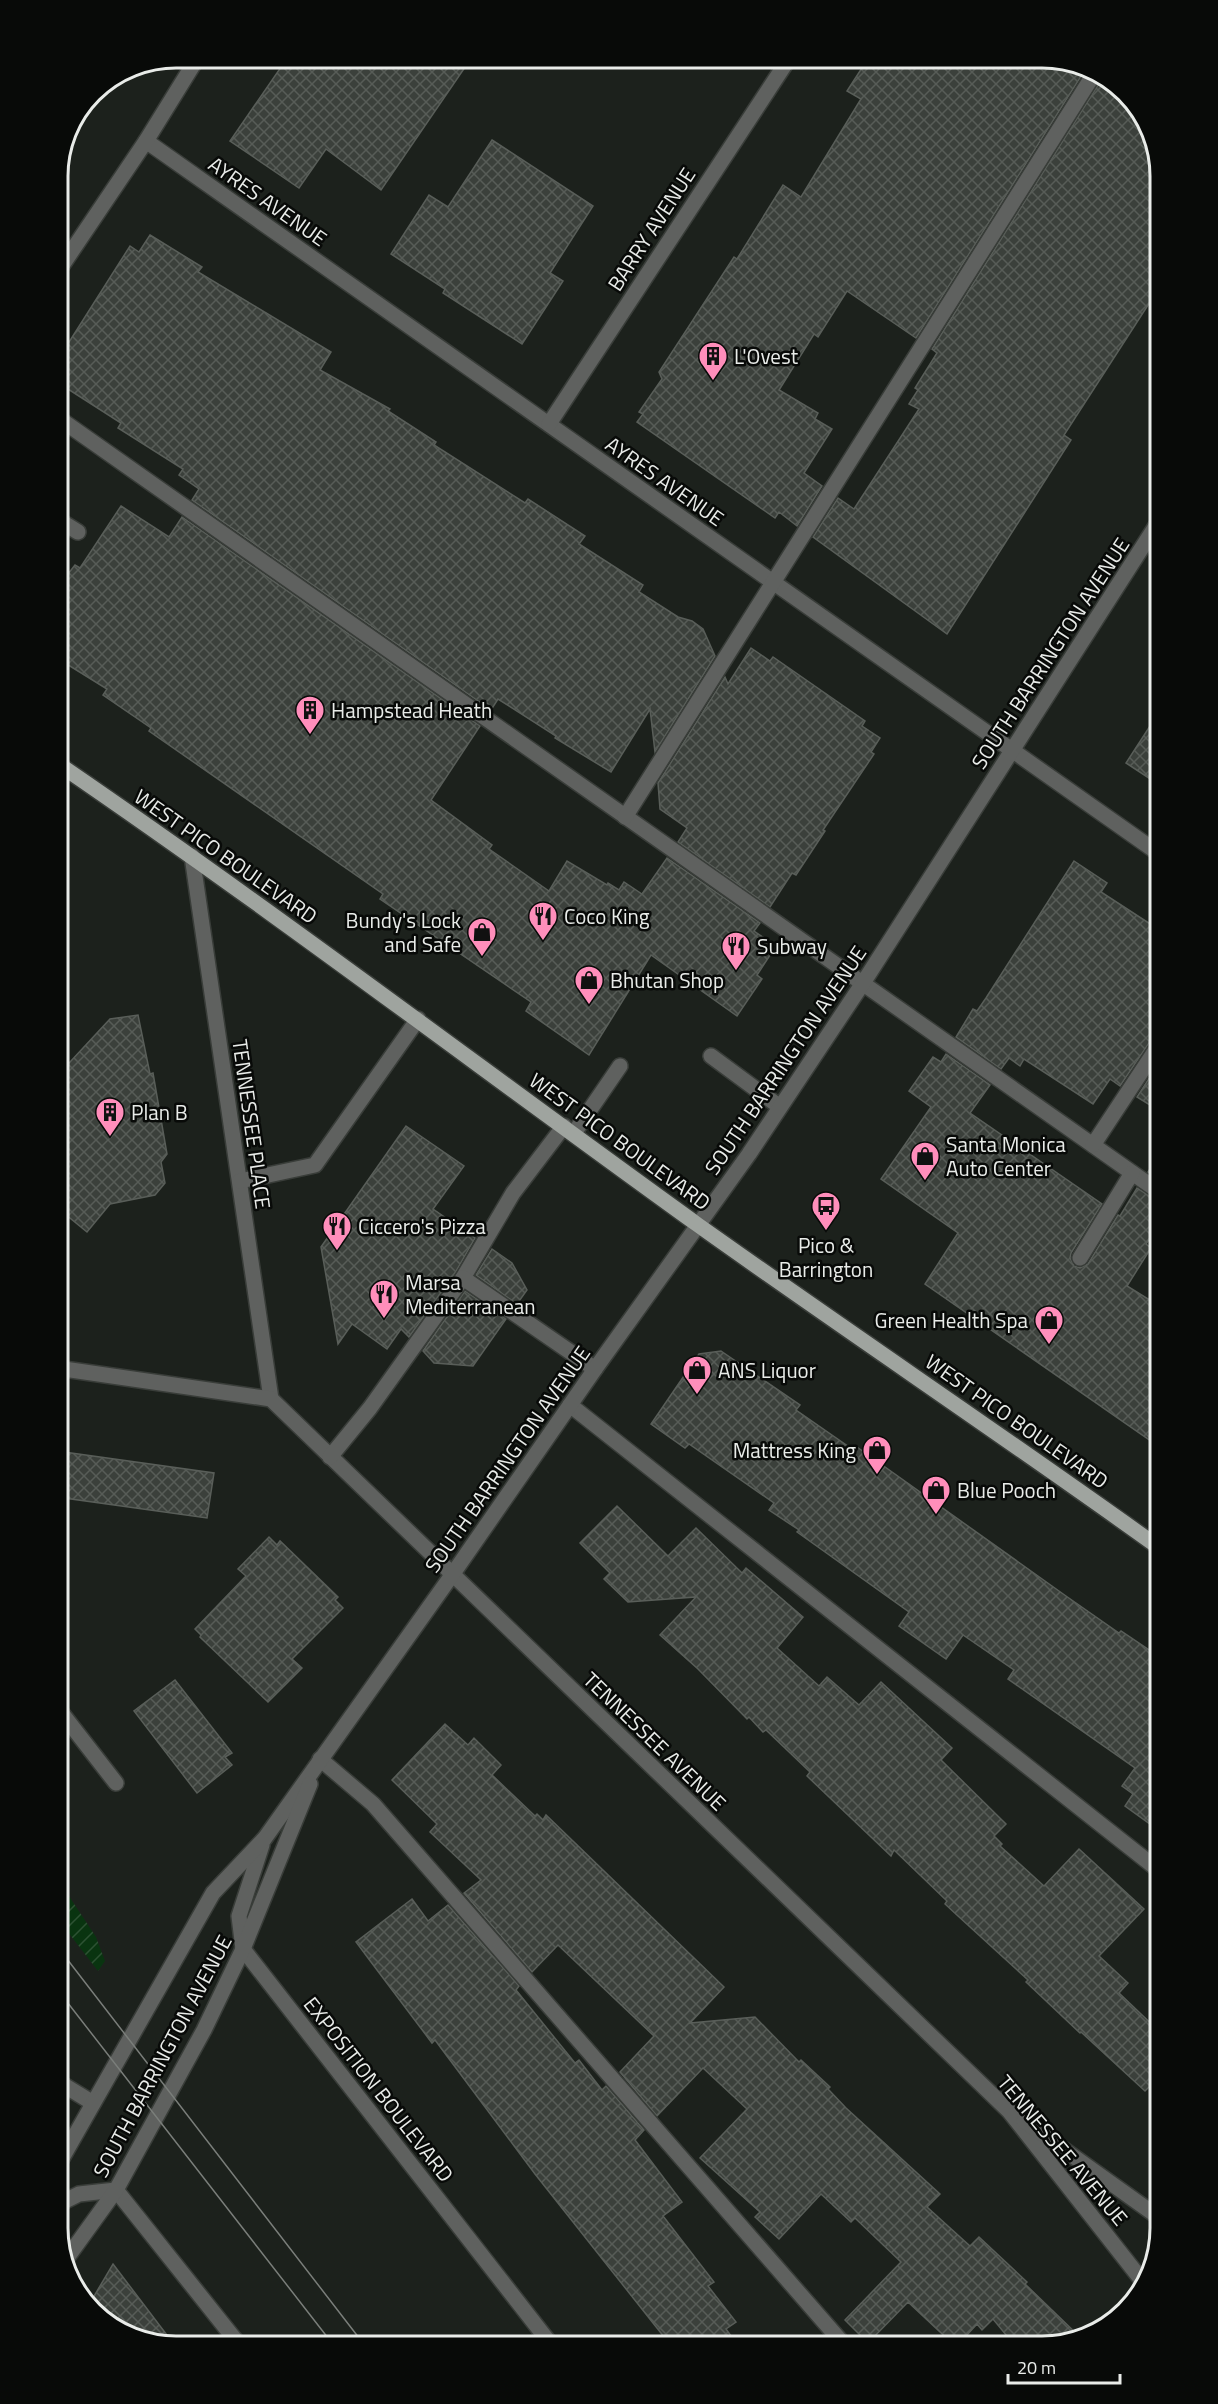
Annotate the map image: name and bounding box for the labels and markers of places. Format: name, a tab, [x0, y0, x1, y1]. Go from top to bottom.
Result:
building icon: L'Ovest	[697, 340, 729, 382]
place label: L'Ovest	[734, 340, 799, 372]
building icon: Hampstead Heath	[294, 694, 326, 736]
place label: Hampstead Heath	[331, 694, 492, 726]
restaurant icon: Coco King	[527, 900, 559, 942]
place label: Coco King	[564, 900, 650, 932]
place label: Bundy's Lock and Safe	[345, 904, 461, 960]
shop icon: Bundy's Lock and Safe	[466, 916, 498, 958]
restaurant icon: Subway	[720, 930, 752, 972]
place label: Subway	[757, 930, 827, 962]
shop icon: Bhutan Shop	[573, 964, 605, 1006]
place label: Bhutan Shop	[610, 964, 724, 996]
building icon: Plan B	[94, 1096, 126, 1138]
place label: Plan B	[131, 1096, 188, 1128]
place label: Santa Monica Auto Center	[946, 1128, 1066, 1184]
shop icon: Santa Monica Auto Center	[909, 1140, 941, 1182]
bus stop icon: Pico & Barrington	[810, 1190, 842, 1232]
restaurant icon: Ciccero's Pizza	[321, 1210, 353, 1252]
place label: Ciccero's Pizza	[358, 1210, 486, 1242]
place label: Pico & Barrington	[779, 1229, 873, 1285]
place label: Marsa Mediterranean	[405, 1266, 536, 1322]
restaurant icon: Marsa Mediterranean	[368, 1278, 400, 1320]
place label: Green Health Spa	[875, 1304, 1028, 1336]
shop icon: Green Health Spa	[1033, 1304, 1065, 1346]
shop icon: ANS Liquor	[681, 1354, 713, 1396]
place label: ANS Liquor	[718, 1354, 816, 1386]
place label: Mattress King	[733, 1434, 856, 1466]
shop icon: Mattress King	[861, 1434, 893, 1476]
shop icon: Blue Pooch	[920, 1474, 952, 1516]
place label: Blue Pooch	[957, 1474, 1056, 1506]

